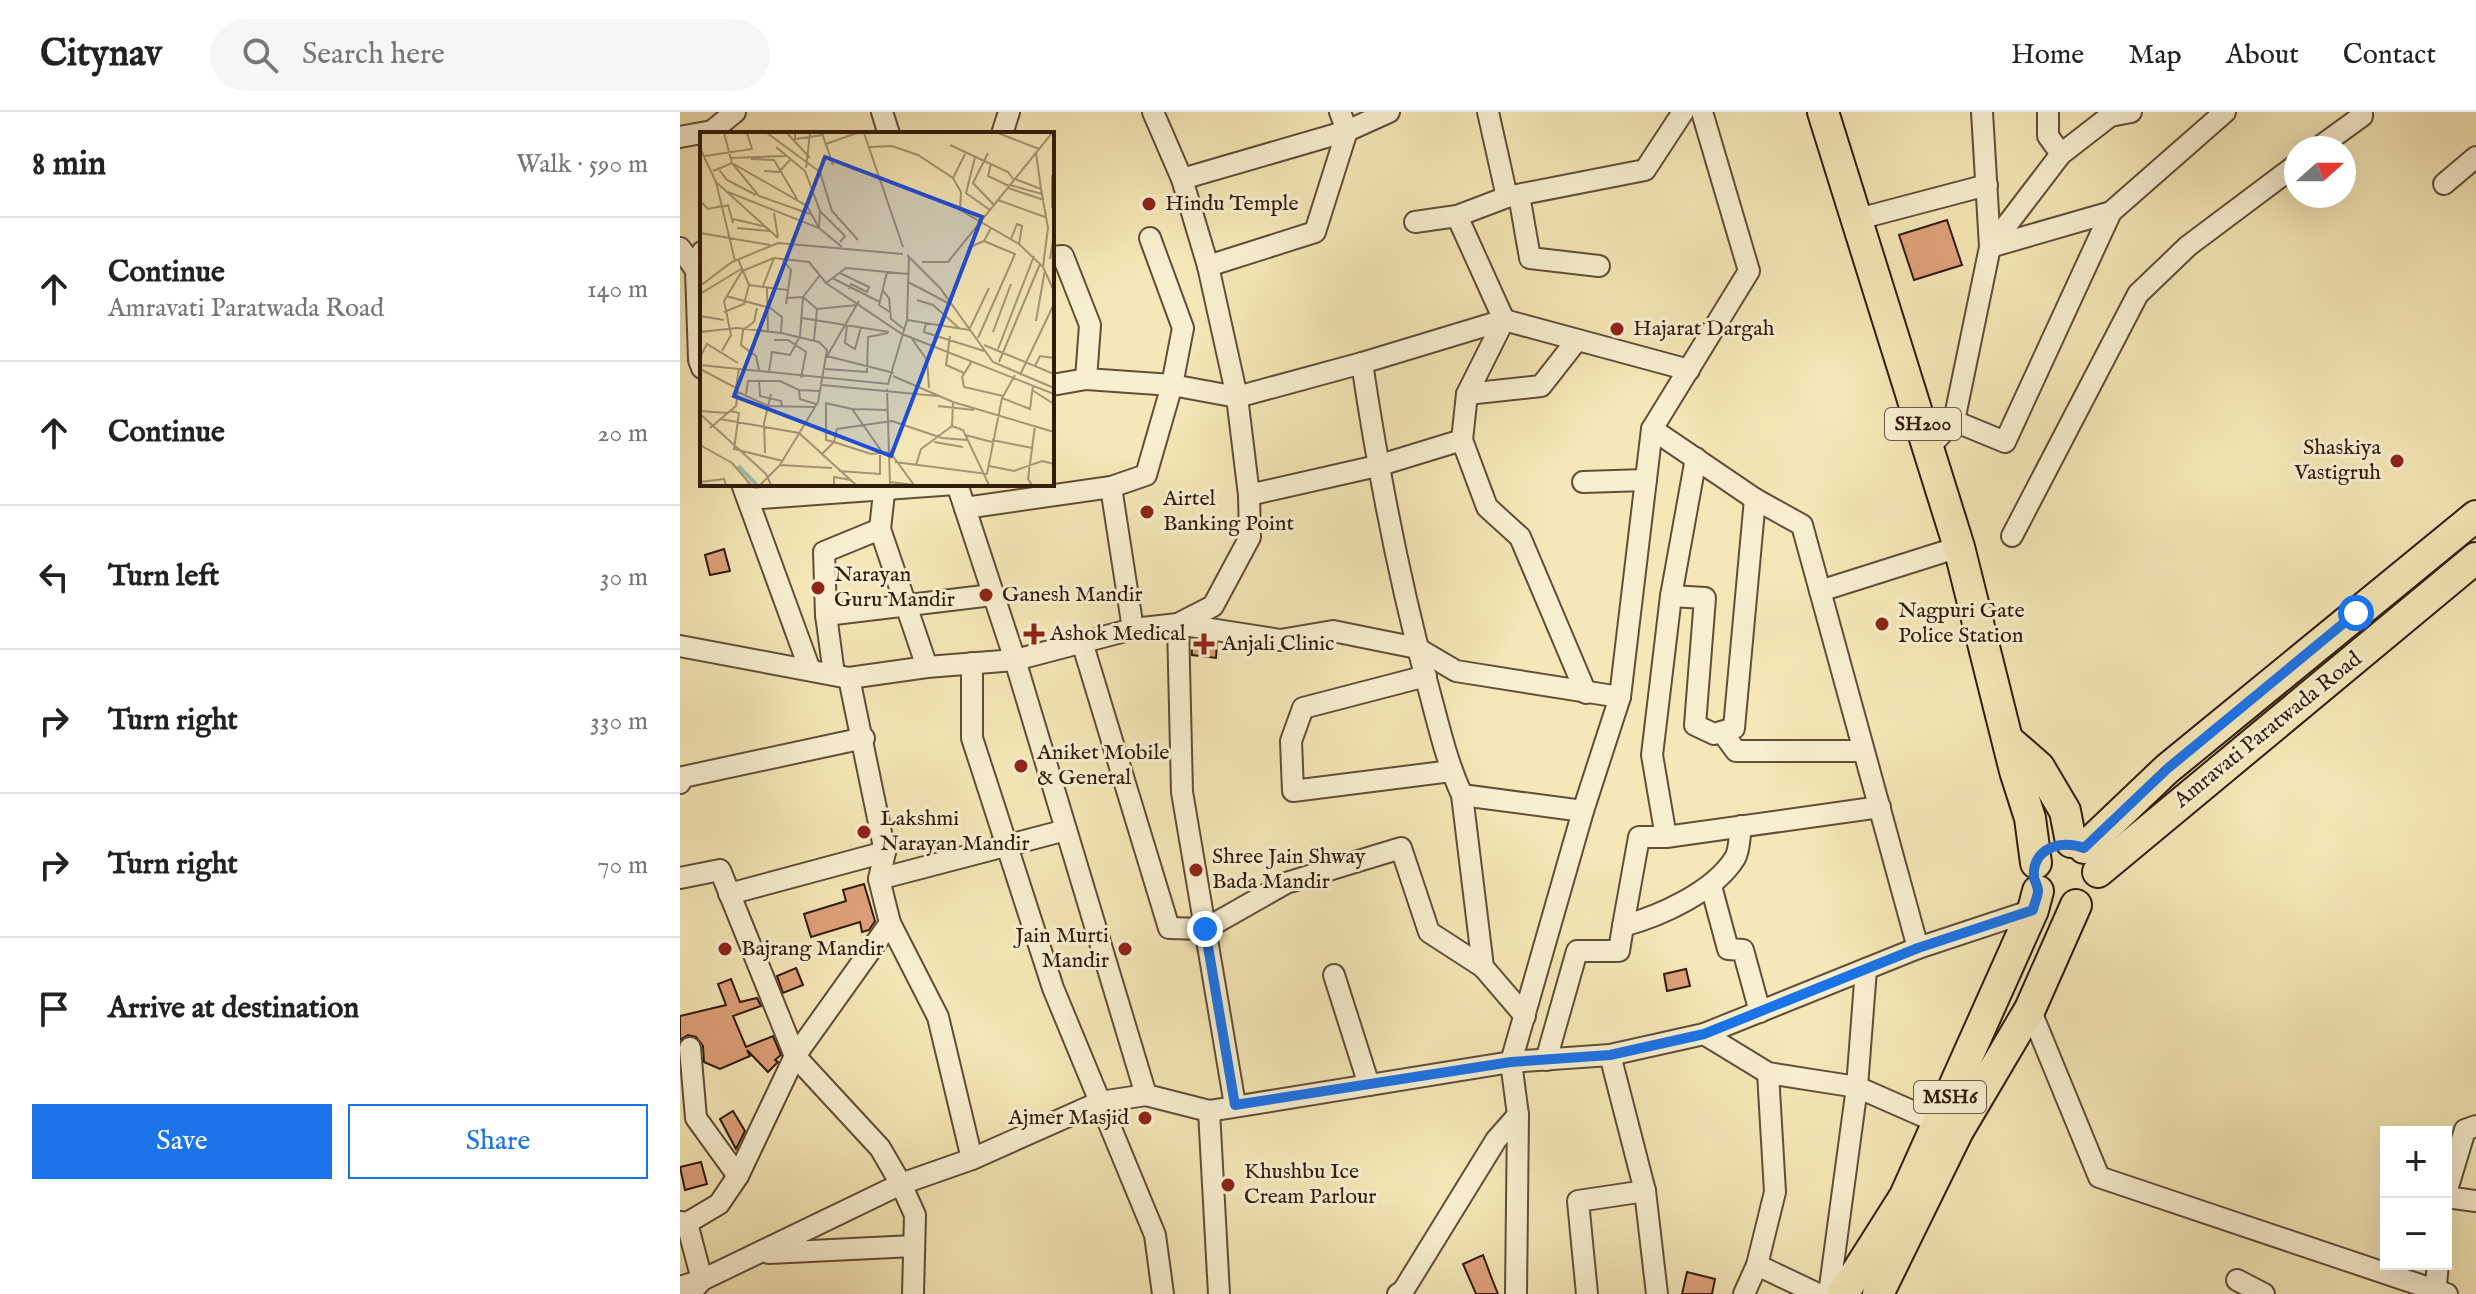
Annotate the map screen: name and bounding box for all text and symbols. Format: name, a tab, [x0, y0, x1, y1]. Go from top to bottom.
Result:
search box	[210, 19, 770, 91]
text: Citynav	[40, 31, 162, 79]
icon: search	[238, 33, 282, 77]
text: Search here	[302, 36, 445, 74]
text: Home	[2011, 38, 2084, 73]
text: Map	[2128, 38, 2182, 73]
text: About	[2226, 38, 2299, 73]
text: Contact	[2343, 38, 2436, 73]
inset map	[700, 132, 1054, 486]
north arrow	[2284, 136, 2356, 208]
text: 8 min	[32, 143, 106, 186]
text: Walk · 590 m	[516, 148, 648, 181]
place label: Hindu Temple	[1165, 190, 1299, 218]
marker: Hindu Temple	[1140, 195, 1158, 213]
text: Continue	[108, 254, 225, 292]
icon: ahead	[32, 267, 76, 311]
text: 140 m	[587, 273, 648, 306]
text: Amravati Paratwada Road	[108, 292, 384, 325]
place label: Hajarat Dargah	[1633, 315, 1775, 343]
marker: Hajarat Dargah	[1608, 320, 1626, 338]
road number: SH200	[1885, 408, 1961, 440]
icon: ahead	[32, 411, 76, 455]
text: Continue	[108, 414, 225, 452]
text: 20 m	[597, 417, 648, 450]
place label: Shaskiya Vastigruh	[2293, 434, 2381, 487]
marker: Shaskiya Vastigruh	[2388, 452, 2406, 470]
place label: Airtel Banking Point	[1162, 485, 1295, 538]
marker: Airtel Banking Point	[1138, 503, 1156, 521]
icon: left	[32, 555, 76, 599]
text: Turn left	[108, 558, 219, 596]
text: 30 m	[600, 561, 648, 594]
place label: Narayan Guru Mandir	[834, 561, 955, 614]
marker: Narayan Guru Mandir	[809, 579, 827, 597]
place label: Ganesh Mandir	[1002, 581, 1143, 609]
marker: Ganesh Mandir	[977, 586, 995, 604]
route start	[2338, 595, 2374, 631]
place label: Nagpuri Gate Police Station	[1898, 597, 2025, 650]
marker: Nagpuri Gate Police Station	[1873, 615, 1891, 633]
place label: Ashok Medical	[1049, 620, 1186, 648]
marker: Ashok Medical	[1025, 625, 1043, 643]
place label: Anjali Clinic	[1221, 630, 1335, 658]
marker: Anjali Clinic	[1193, 633, 1215, 655]
street label: Amravati Paratwada Road	[2168, 645, 2368, 815]
icon: right	[32, 699, 76, 743]
text: Turn right	[108, 702, 238, 740]
text: 330 m	[590, 705, 648, 738]
place label: Aniket Mobile & General	[1036, 739, 1169, 792]
marker: Aniket Mobile & General	[1012, 757, 1030, 775]
place label: Lakshmi Narayan Mandir	[880, 805, 1030, 858]
marker: Lakshmi Narayan Mandir	[855, 823, 873, 841]
icon: right	[32, 843, 76, 887]
place label: Shree Jain Shway Bada Mandir	[1212, 843, 1366, 896]
text: Turn right	[108, 846, 238, 884]
text: 70 m	[597, 849, 648, 882]
marker: Shree Jain Shway Bada Mandir	[1187, 861, 1205, 879]
route end	[1187, 911, 1223, 947]
place label: Jain Murti Mandir	[1012, 922, 1109, 975]
place label: Bajrang Mandir	[741, 935, 884, 963]
marker: Bajrang Mandir	[716, 940, 734, 958]
marker: Jain Murti Mandir	[1116, 940, 1134, 958]
icon: arrive	[32, 987, 76, 1031]
text: Arrive at destination	[108, 990, 359, 1028]
road number: MSH6	[1914, 1081, 1986, 1113]
button: Save	[32, 1104, 332, 1179]
button: Share	[348, 1104, 648, 1179]
place label: Ajmer Masjid	[1007, 1104, 1129, 1132]
marker: Ajmer Masjid	[1136, 1109, 1154, 1127]
map controls	[2380, 1126, 2452, 1270]
button: +	[2380, 1126, 2452, 1198]
place label: Khushbu Ice Cream Parlour	[1244, 1158, 1376, 1211]
marker: Khushbu Ice Cream Parlour	[1219, 1176, 1237, 1194]
button: −	[2380, 1198, 2452, 1270]

